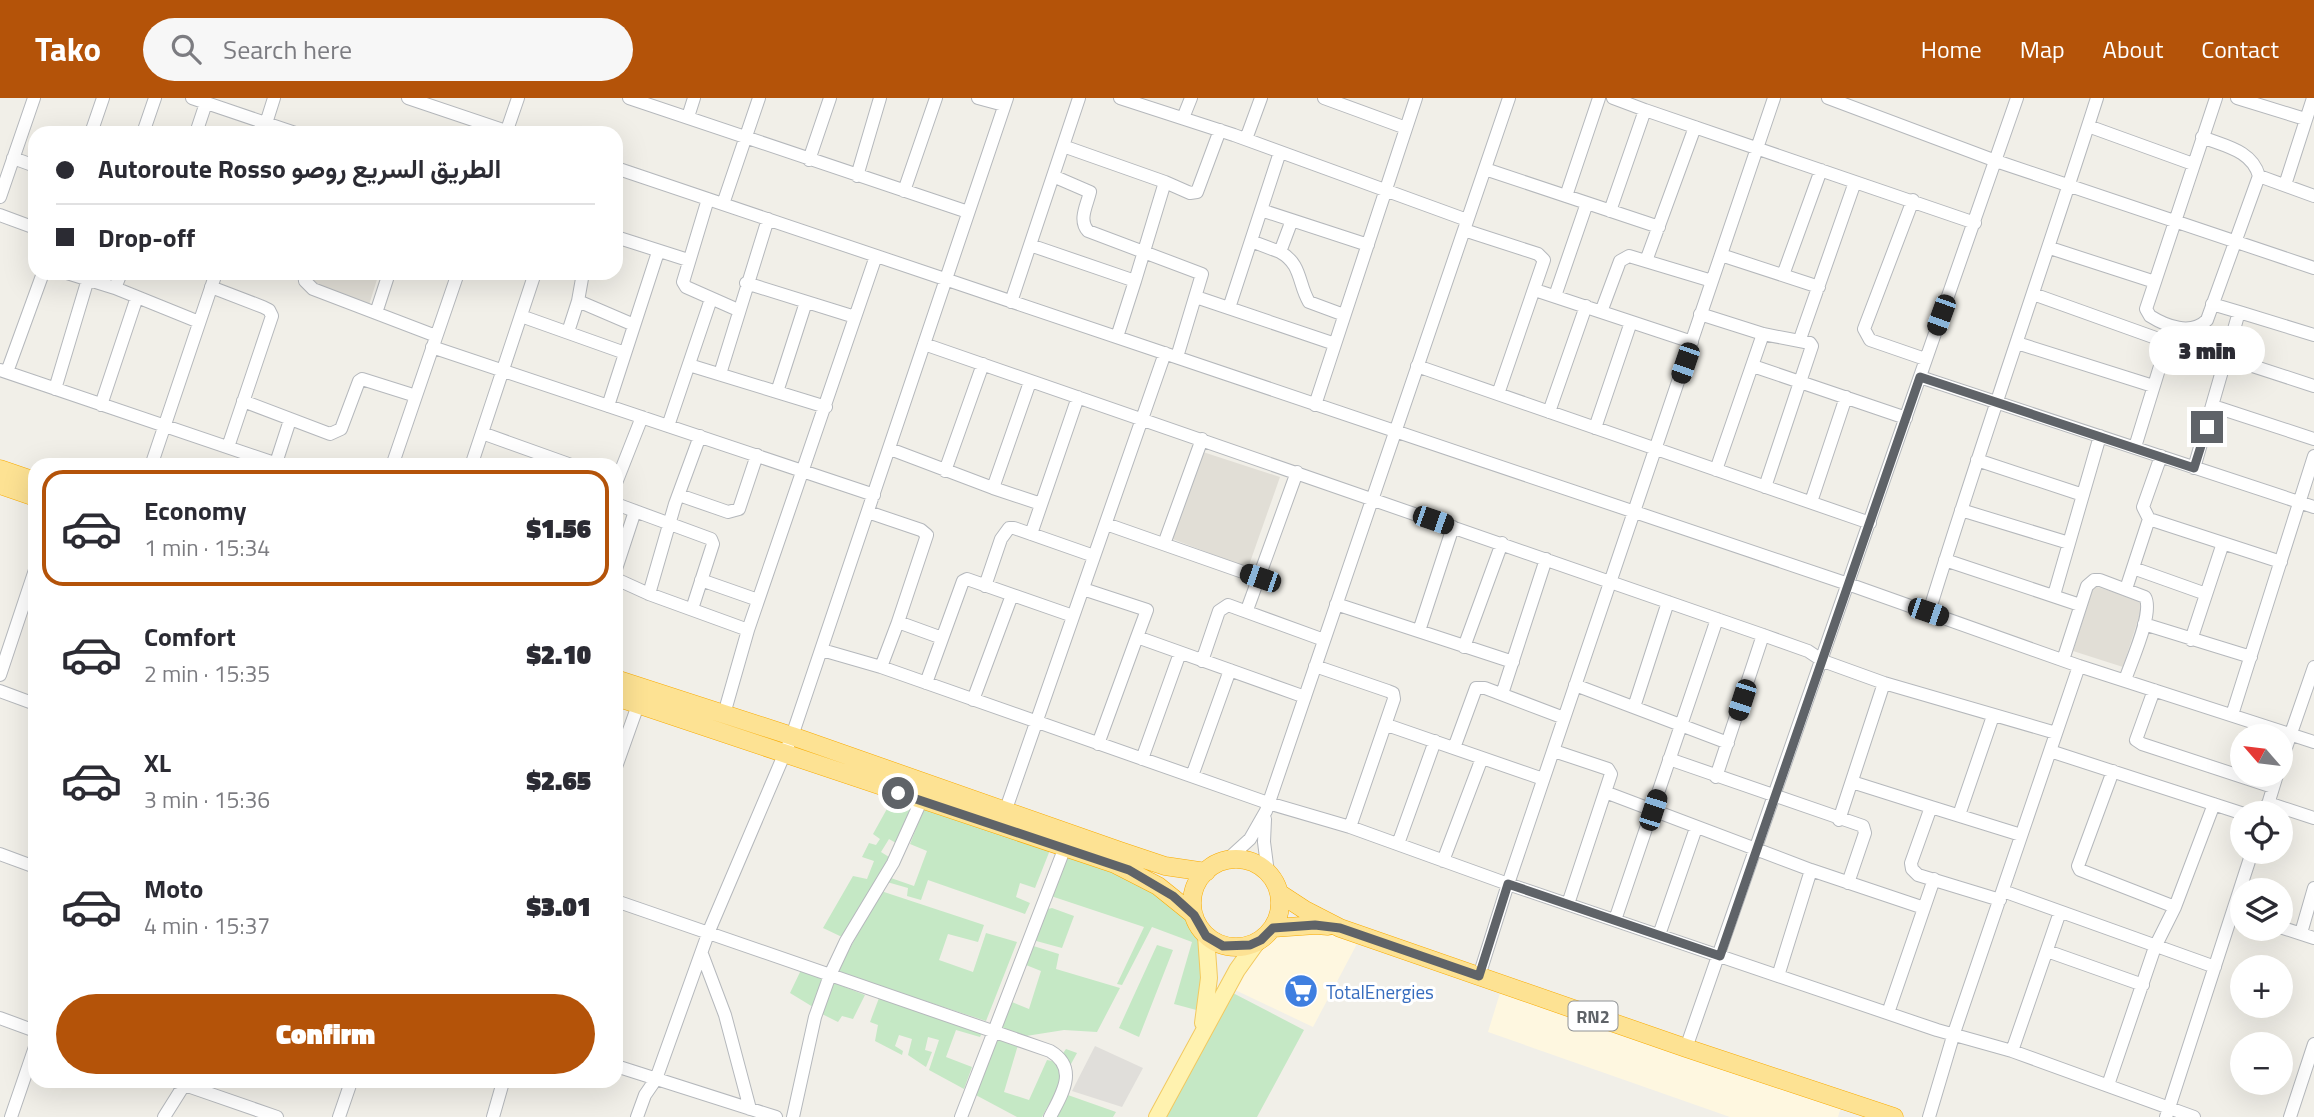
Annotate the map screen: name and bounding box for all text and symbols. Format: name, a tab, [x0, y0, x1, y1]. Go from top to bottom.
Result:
search box	[143, 18, 633, 81]
text: Tako	[35, 24, 101, 74]
icon: search	[167, 30, 205, 68]
text: Search here	[223, 30, 352, 69]
text: Home	[1921, 31, 1982, 67]
text: Map	[2020, 31, 2065, 67]
text: About	[2103, 31, 2163, 67]
text: Contact	[2201, 31, 2279, 67]
text: Autoroute Rosso الطريق السريع روصو	[98, 149, 501, 188]
text: Drop-off	[98, 218, 195, 257]
car	[1924, 292, 1959, 338]
callout: 3 min	[2149, 326, 2265, 374]
text: 3 min	[2178, 333, 2236, 368]
car	[1669, 340, 1702, 386]
route end	[2191, 411, 2223, 443]
text: Economy	[144, 491, 246, 530]
icon: car	[60, 497, 123, 560]
car	[1410, 503, 1457, 537]
text: $1.56	[526, 509, 591, 548]
text: 1 min · 15:34	[144, 530, 270, 565]
car	[1237, 561, 1284, 595]
car	[1905, 595, 1952, 629]
text: Comfort	[144, 617, 236, 656]
icon: car	[60, 623, 123, 686]
text: $2.10	[526, 635, 591, 674]
text: 2 min · 15:35	[144, 656, 270, 691]
car	[1726, 677, 1759, 723]
north arrow	[2230, 724, 2292, 788]
map controls	[2230, 724, 2293, 1095]
text: XL	[144, 743, 171, 782]
icon: car	[60, 749, 123, 812]
text: $2.65	[526, 761, 591, 800]
route start	[882, 777, 914, 809]
text: 3 min · 15:36	[144, 782, 270, 817]
car	[1637, 787, 1670, 833]
button: locate	[2230, 801, 2293, 864]
text: Moto	[144, 869, 203, 908]
icon: car	[60, 875, 123, 938]
button: layers	[2230, 878, 2293, 941]
text: $3.01	[526, 887, 591, 926]
text: 4 min · 15:37	[144, 908, 270, 943]
button: +	[2230, 955, 2293, 1018]
supermarket icon: TotalEnergies	[1282, 972, 1320, 1010]
place label: TotalEnergies	[1326, 977, 1434, 1006]
button: Confirm	[56, 994, 595, 1074]
road number: RN2	[1568, 1001, 1618, 1030]
button: −	[2230, 1032, 2293, 1095]

